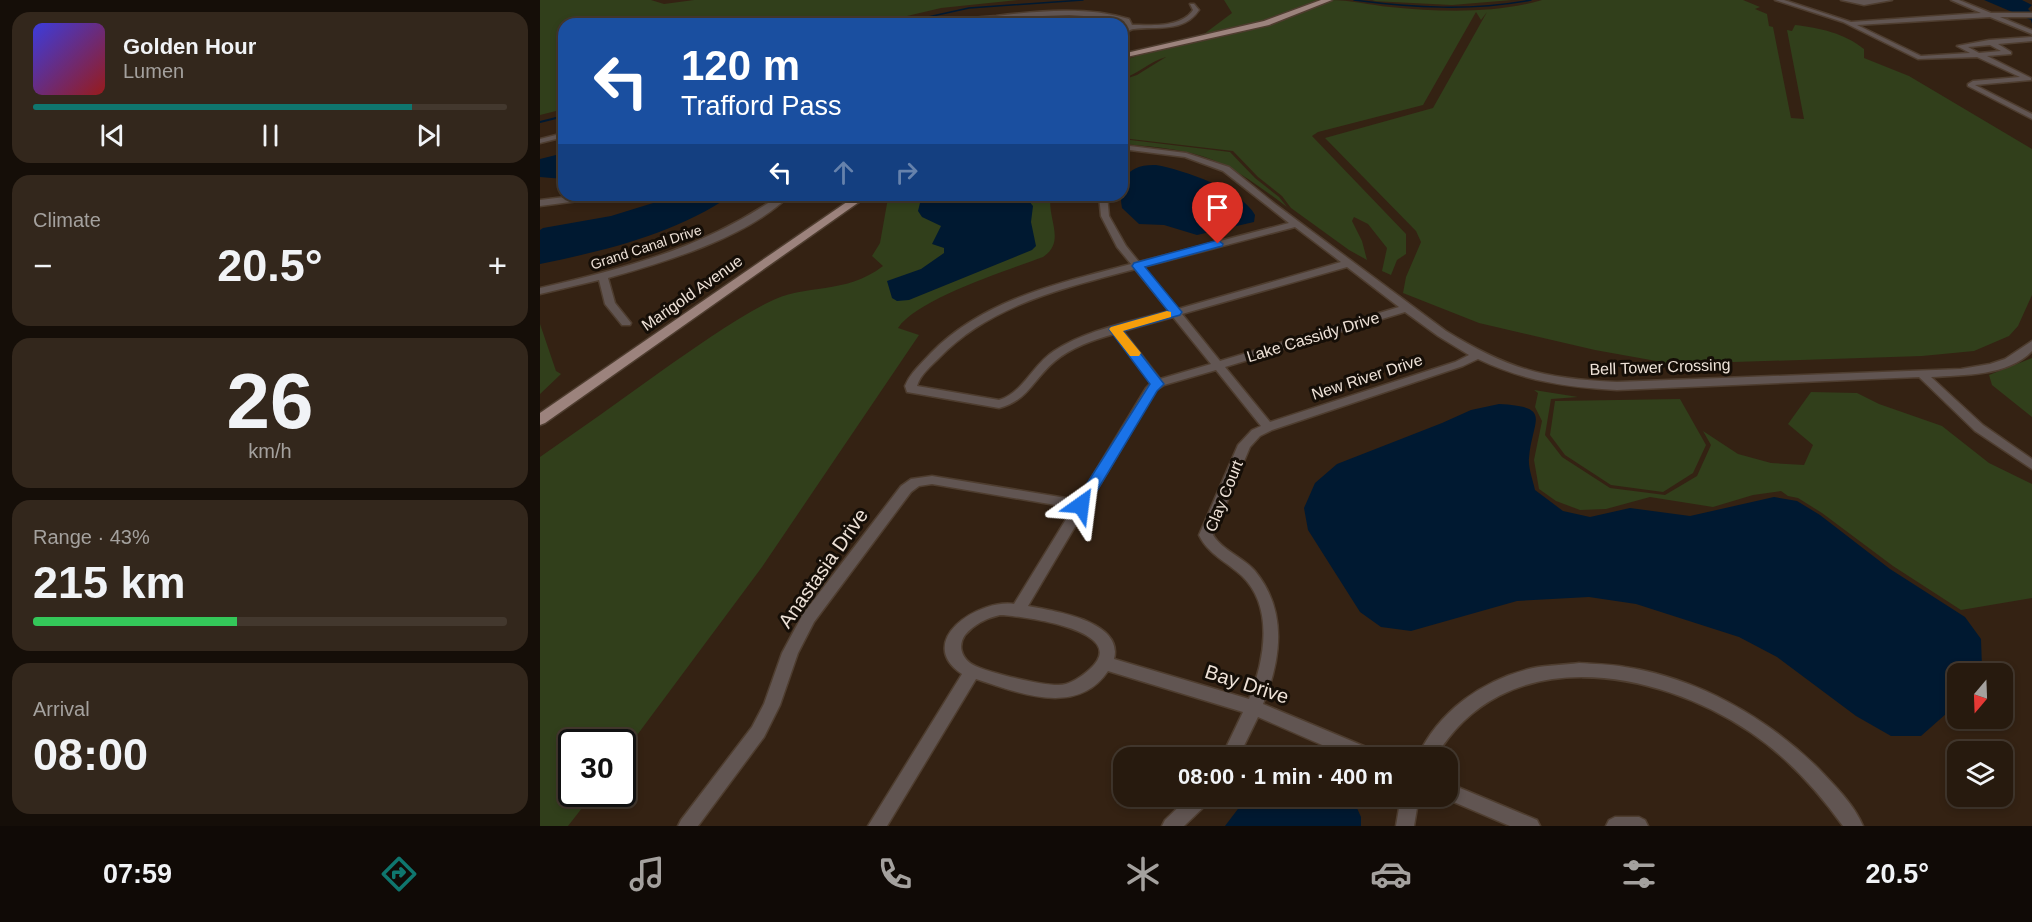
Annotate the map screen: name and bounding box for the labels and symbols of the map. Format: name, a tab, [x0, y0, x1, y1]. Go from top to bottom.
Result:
pin	[1192, 182, 1243, 244]
street label: Grand Canal Drive	[588, 221, 704, 273]
street label: Marigold Avenue	[638, 252, 746, 334]
street label: Lake Cassidy Drive	[1245, 309, 1381, 365]
street label: New River Drive	[1309, 351, 1425, 403]
street label: Bell Tower Crossing	[1589, 356, 1731, 378]
street label: Clay Court	[1202, 457, 1246, 534]
position arrow	[1049, 473, 1113, 537]
street label: Anastasia Drive	[774, 504, 872, 632]
street label: Bay Drive	[1202, 660, 1292, 708]
north arrow	[1947, 663, 2013, 729]
speed limit sign: 30	[558, 729, 636, 807]

